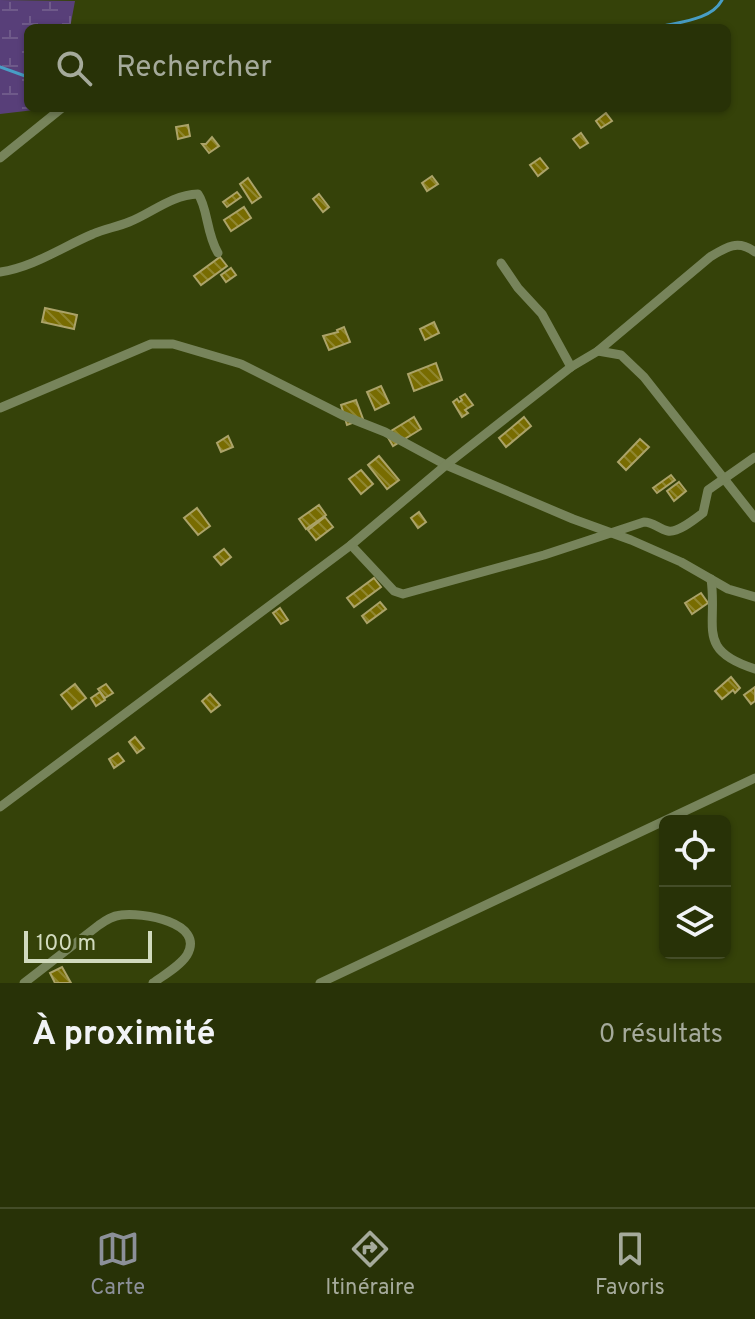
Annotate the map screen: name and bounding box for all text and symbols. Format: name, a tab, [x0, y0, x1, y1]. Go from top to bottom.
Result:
search box	[24, 24, 731, 112]
icon: search	[52, 46, 96, 90]
text: Rechercher	[116, 50, 272, 87]
map controls	[659, 815, 731, 959]
button: locate	[659, 815, 731, 887]
button: layers	[659, 887, 731, 959]
scale bar	[24, 927, 152, 963]
text: 100 m	[36, 931, 96, 958]
text: À proximité	[32, 1014, 215, 1057]
text: 0 résultats	[599, 1019, 723, 1052]
tab: Carte	[90, 1227, 145, 1302]
tab: Itinéraire	[325, 1227, 415, 1302]
tab: Favoris	[595, 1227, 665, 1302]

